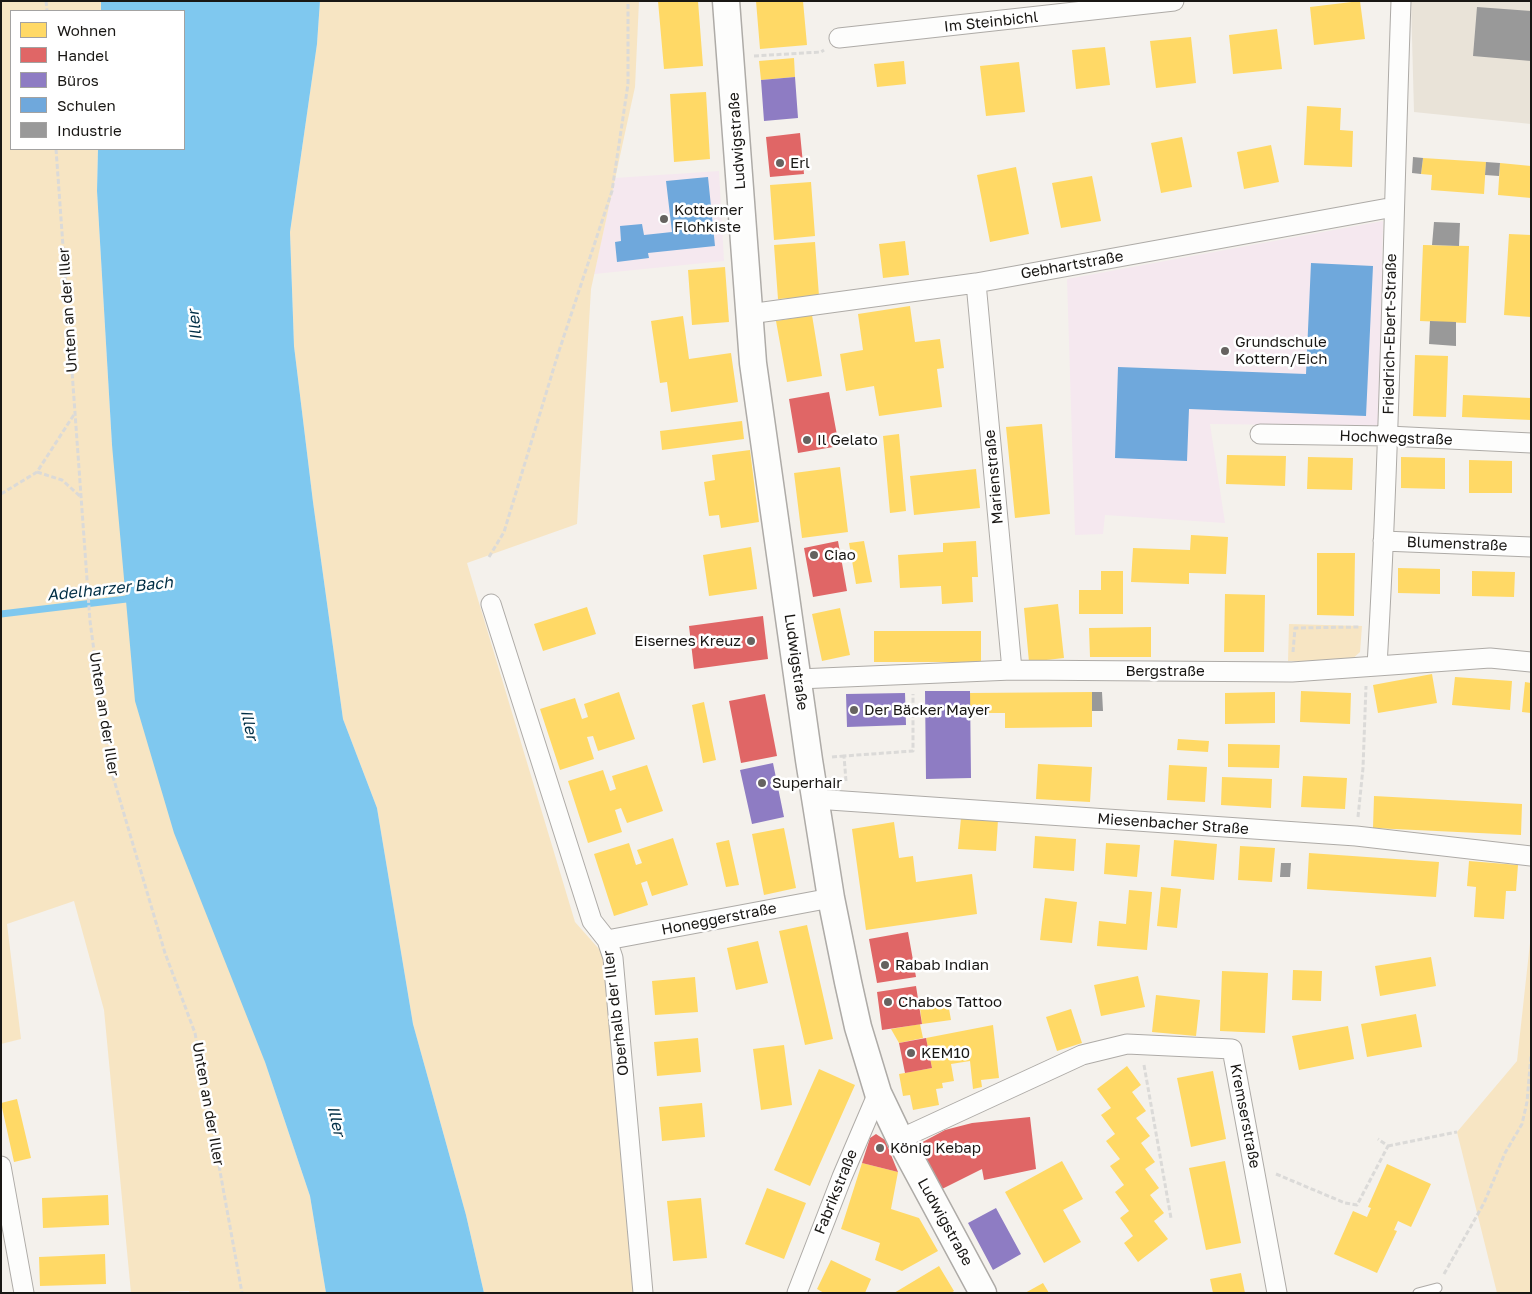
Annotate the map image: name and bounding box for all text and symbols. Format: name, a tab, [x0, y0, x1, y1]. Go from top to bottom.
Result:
street label: Im Steinbichl	[943, 8, 1039, 36]
legend	[10, 10, 185, 150]
text: Wohnen	[57, 21, 116, 39]
text: Handel	[57, 46, 109, 64]
text: Büros	[57, 71, 99, 89]
street label: Ludwigstraße	[725, 92, 749, 190]
text: Schulen	[57, 96, 116, 114]
text: Industrie	[57, 121, 122, 139]
place label: Erl	[790, 154, 810, 172]
marker: Erl	[774, 157, 786, 169]
place label: Kotterner Flohkiste	[674, 201, 743, 236]
marker: Kotterner Flohkiste	[658, 213, 670, 225]
street label: Unten an der Iller	[55, 247, 81, 373]
street label: Gebhartstraße	[1019, 247, 1125, 283]
street label: Friedrich-Ebert-Straße	[1380, 253, 1400, 415]
water label: Iller	[184, 309, 206, 341]
place label: Grundschule Kottern/Eich	[1235, 333, 1327, 368]
marker: Grundschule Kottern/Eich	[1219, 345, 1231, 357]
street label: Hochwegstraße	[1339, 427, 1453, 449]
street label: Marienstraße	[981, 429, 1007, 525]
place label: Il Gelato	[817, 431, 878, 449]
marker: Il Gelato	[801, 434, 813, 446]
street label: Blumenstraße	[1406, 533, 1508, 555]
place label: Ciao	[824, 546, 856, 564]
marker: Ciao	[808, 549, 820, 561]
water label: Adelharzer Bach	[46, 573, 174, 605]
street label: Ludwigstraße	[780, 612, 812, 712]
place label: Eisernes Kreuz	[634, 632, 741, 650]
marker: Eisernes Kreuz	[745, 635, 757, 647]
street label: Unten an der Iller	[85, 651, 123, 777]
street label: Bergstraße	[1125, 662, 1205, 680]
place label: Der Bäcker Mayer	[864, 701, 990, 719]
marker: Der Bäcker Mayer	[848, 704, 860, 716]
water label: Iller	[236, 708, 262, 742]
place label: Superhair	[772, 774, 842, 792]
marker: Superhair	[756, 777, 768, 789]
street label: Miesenbacher Straße	[1097, 810, 1249, 838]
street label: Honeggerstraße	[660, 899, 778, 939]
street label: Oberhalb der Iller	[599, 949, 633, 1077]
place label: Rabab Indian	[895, 956, 989, 974]
marker: Rabab Indian	[879, 959, 891, 971]
place label: Chabos Tattoo	[898, 993, 1002, 1011]
marker: Chabos Tattoo	[882, 996, 894, 1008]
street label: Unten an der Iller	[188, 1041, 228, 1167]
place label: KEM10	[921, 1044, 970, 1062]
marker: KEM10	[905, 1047, 917, 1059]
street label: Kremserstraße	[1226, 1062, 1264, 1170]
water label: Iller	[323, 1104, 349, 1138]
place label: König Kebap	[890, 1139, 981, 1157]
marker: König Kebap	[874, 1142, 886, 1154]
street label: Fabrikstraße	[811, 1147, 861, 1237]
street label: Ludwigstraße	[914, 1175, 976, 1269]

